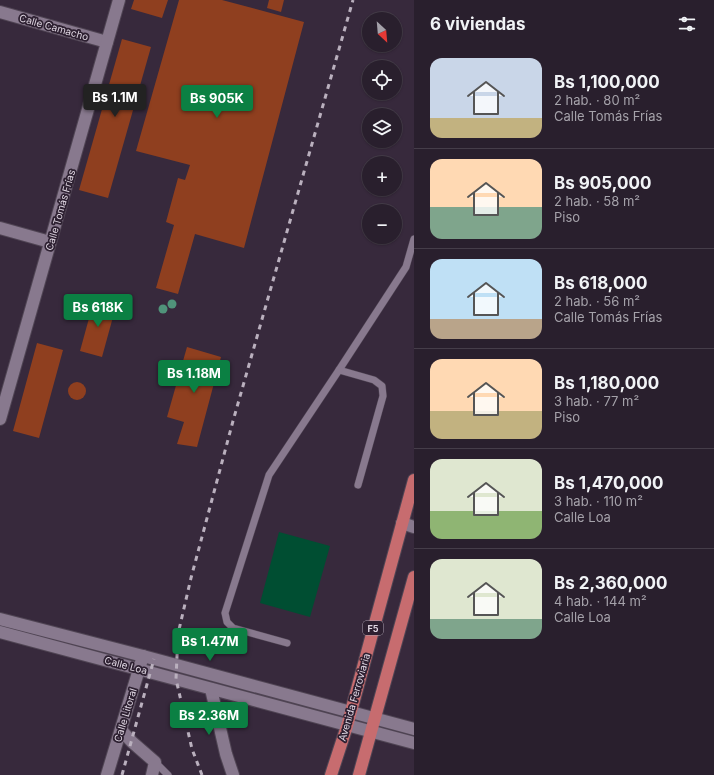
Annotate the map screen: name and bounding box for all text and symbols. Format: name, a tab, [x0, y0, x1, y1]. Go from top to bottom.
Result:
street label: Calle Camacho	[18, 11, 90, 43]
north arrow	[362, 12, 402, 52]
map controls	[362, 12, 402, 244]
icon: filters	[676, 13, 698, 35]
text: 6 viviendas	[430, 14, 525, 34]
button: locate	[362, 60, 402, 100]
text: Bs 1,100,000	[554, 72, 660, 92]
icon: home	[462, 74, 510, 122]
pin: Bs 1.1M	[78, 84, 152, 118]
pin: Bs 905K	[180, 85, 254, 119]
text: Bs 1.1M	[92, 89, 138, 105]
text: Bs 905K	[190, 90, 244, 106]
text: 2 hab. · 80 m²	[554, 92, 640, 108]
button: layers	[362, 108, 402, 148]
text: Calle Tomás Frías	[554, 108, 662, 124]
button: +	[362, 156, 402, 196]
street label: Calle Tomás Frías	[43, 168, 77, 252]
text: Bs 905,000	[554, 173, 651, 193]
icon: home	[462, 175, 510, 223]
text: 2 hab. · 58 m²	[554, 193, 640, 209]
button: −	[362, 204, 402, 244]
text: Piso	[554, 209, 580, 225]
text: Bs 618,000	[554, 273, 647, 293]
icon: home	[462, 275, 510, 323]
text: 2 hab. · 56 m²	[554, 293, 640, 309]
pin: Bs 618K	[61, 294, 135, 328]
text: Bs 618K	[73, 299, 123, 315]
text: Calle Tomás Frías	[554, 309, 662, 325]
pin: Bs 1.18M	[153, 360, 235, 394]
text: Bs 1.18M	[167, 365, 221, 381]
text: Bs 1,180,000	[554, 373, 659, 393]
icon: home	[462, 375, 510, 423]
text: 3 hab. · 77 m²	[554, 393, 639, 409]
text: Piso	[554, 409, 580, 425]
text: Bs 1,470,000	[554, 473, 663, 493]
icon: home	[462, 475, 510, 523]
text: 3 hab. · 110 m²	[554, 493, 643, 509]
text: Calle Loa	[554, 509, 611, 525]
text: Bs 2,360,000	[554, 573, 667, 593]
icon: home	[462, 575, 510, 623]
text: 4 hab. · 144 m²	[554, 593, 647, 609]
text: Calle Loa	[554, 609, 611, 625]
road number: F5	[363, 621, 383, 635]
pin: Bs 1.47M	[169, 628, 251, 662]
text: Bs 1.47M	[181, 633, 239, 649]
street label: Avenida Ferroviaria	[336, 652, 372, 742]
street label: Calle Loa	[103, 654, 149, 676]
street label: Calle Litoral	[111, 687, 139, 743]
pin: Bs 2.36M	[168, 702, 250, 736]
text: Bs 2.36M	[179, 707, 239, 723]

